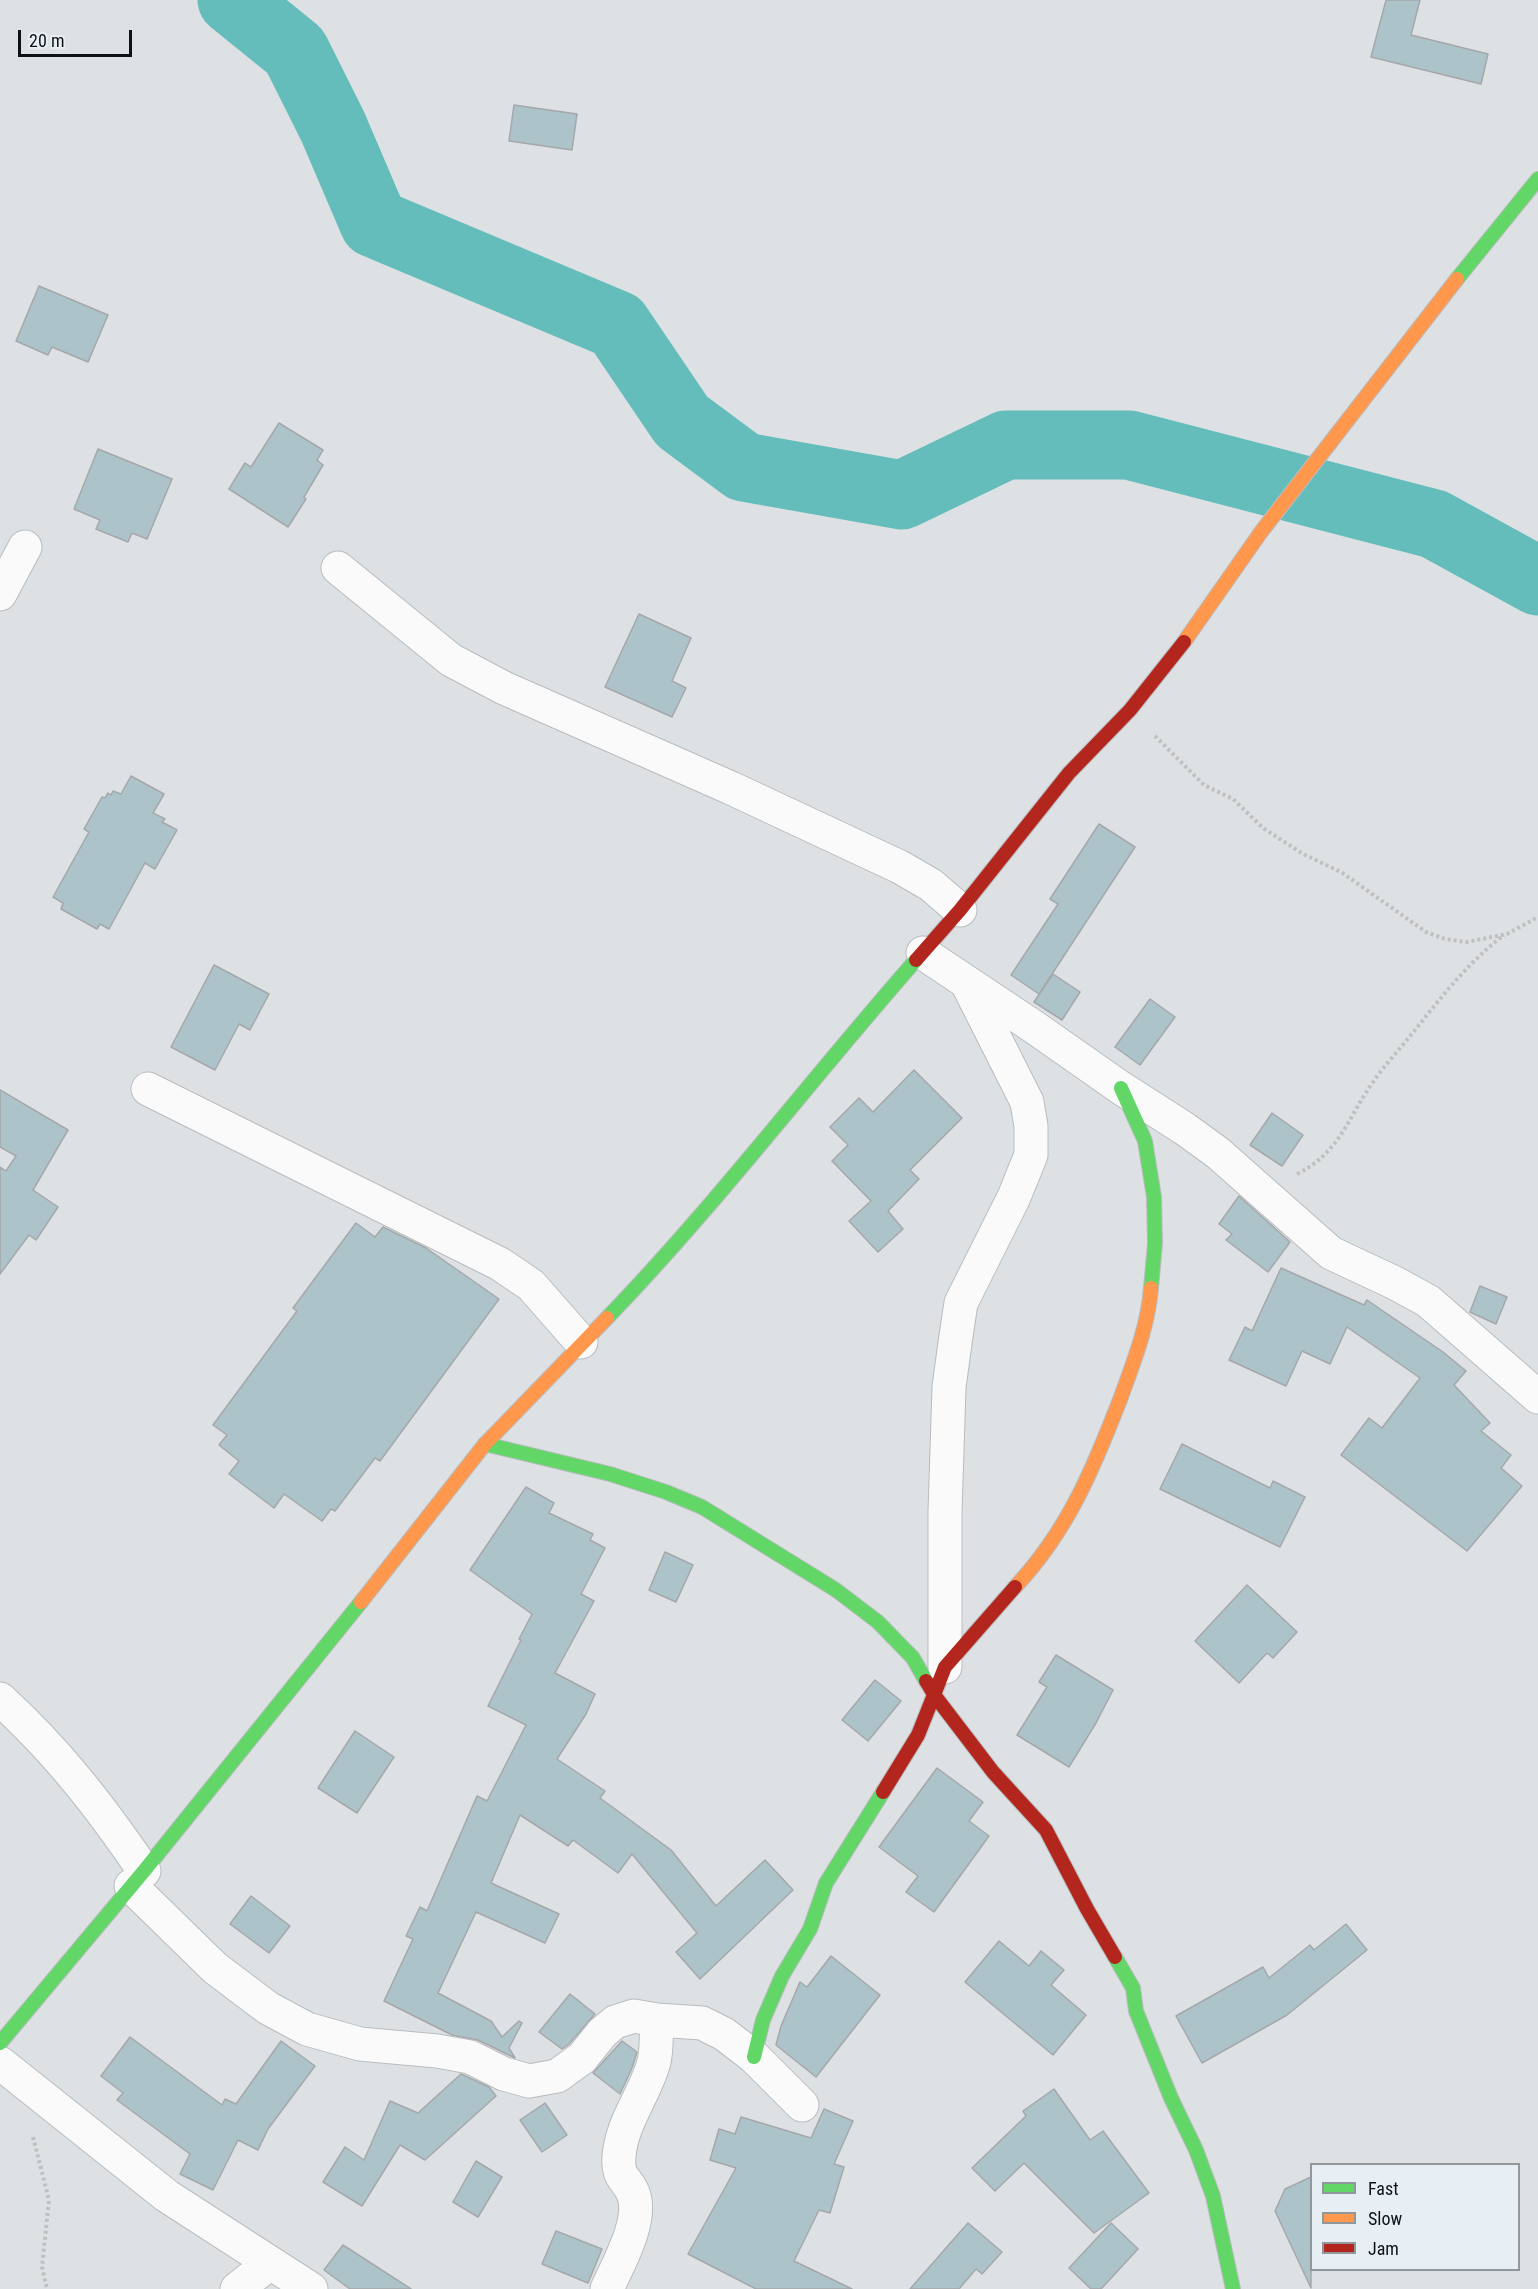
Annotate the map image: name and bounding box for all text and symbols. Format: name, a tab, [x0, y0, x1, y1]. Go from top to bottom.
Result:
scale bar	[21, 18, 135, 56]
text: 20 m	[29, 30, 64, 51]
legend	[1310, 2163, 1520, 2271]
text: Fast	[1368, 2178, 1399, 2199]
text: Slow	[1368, 2208, 1402, 2229]
text: Jam	[1368, 2238, 1399, 2259]

